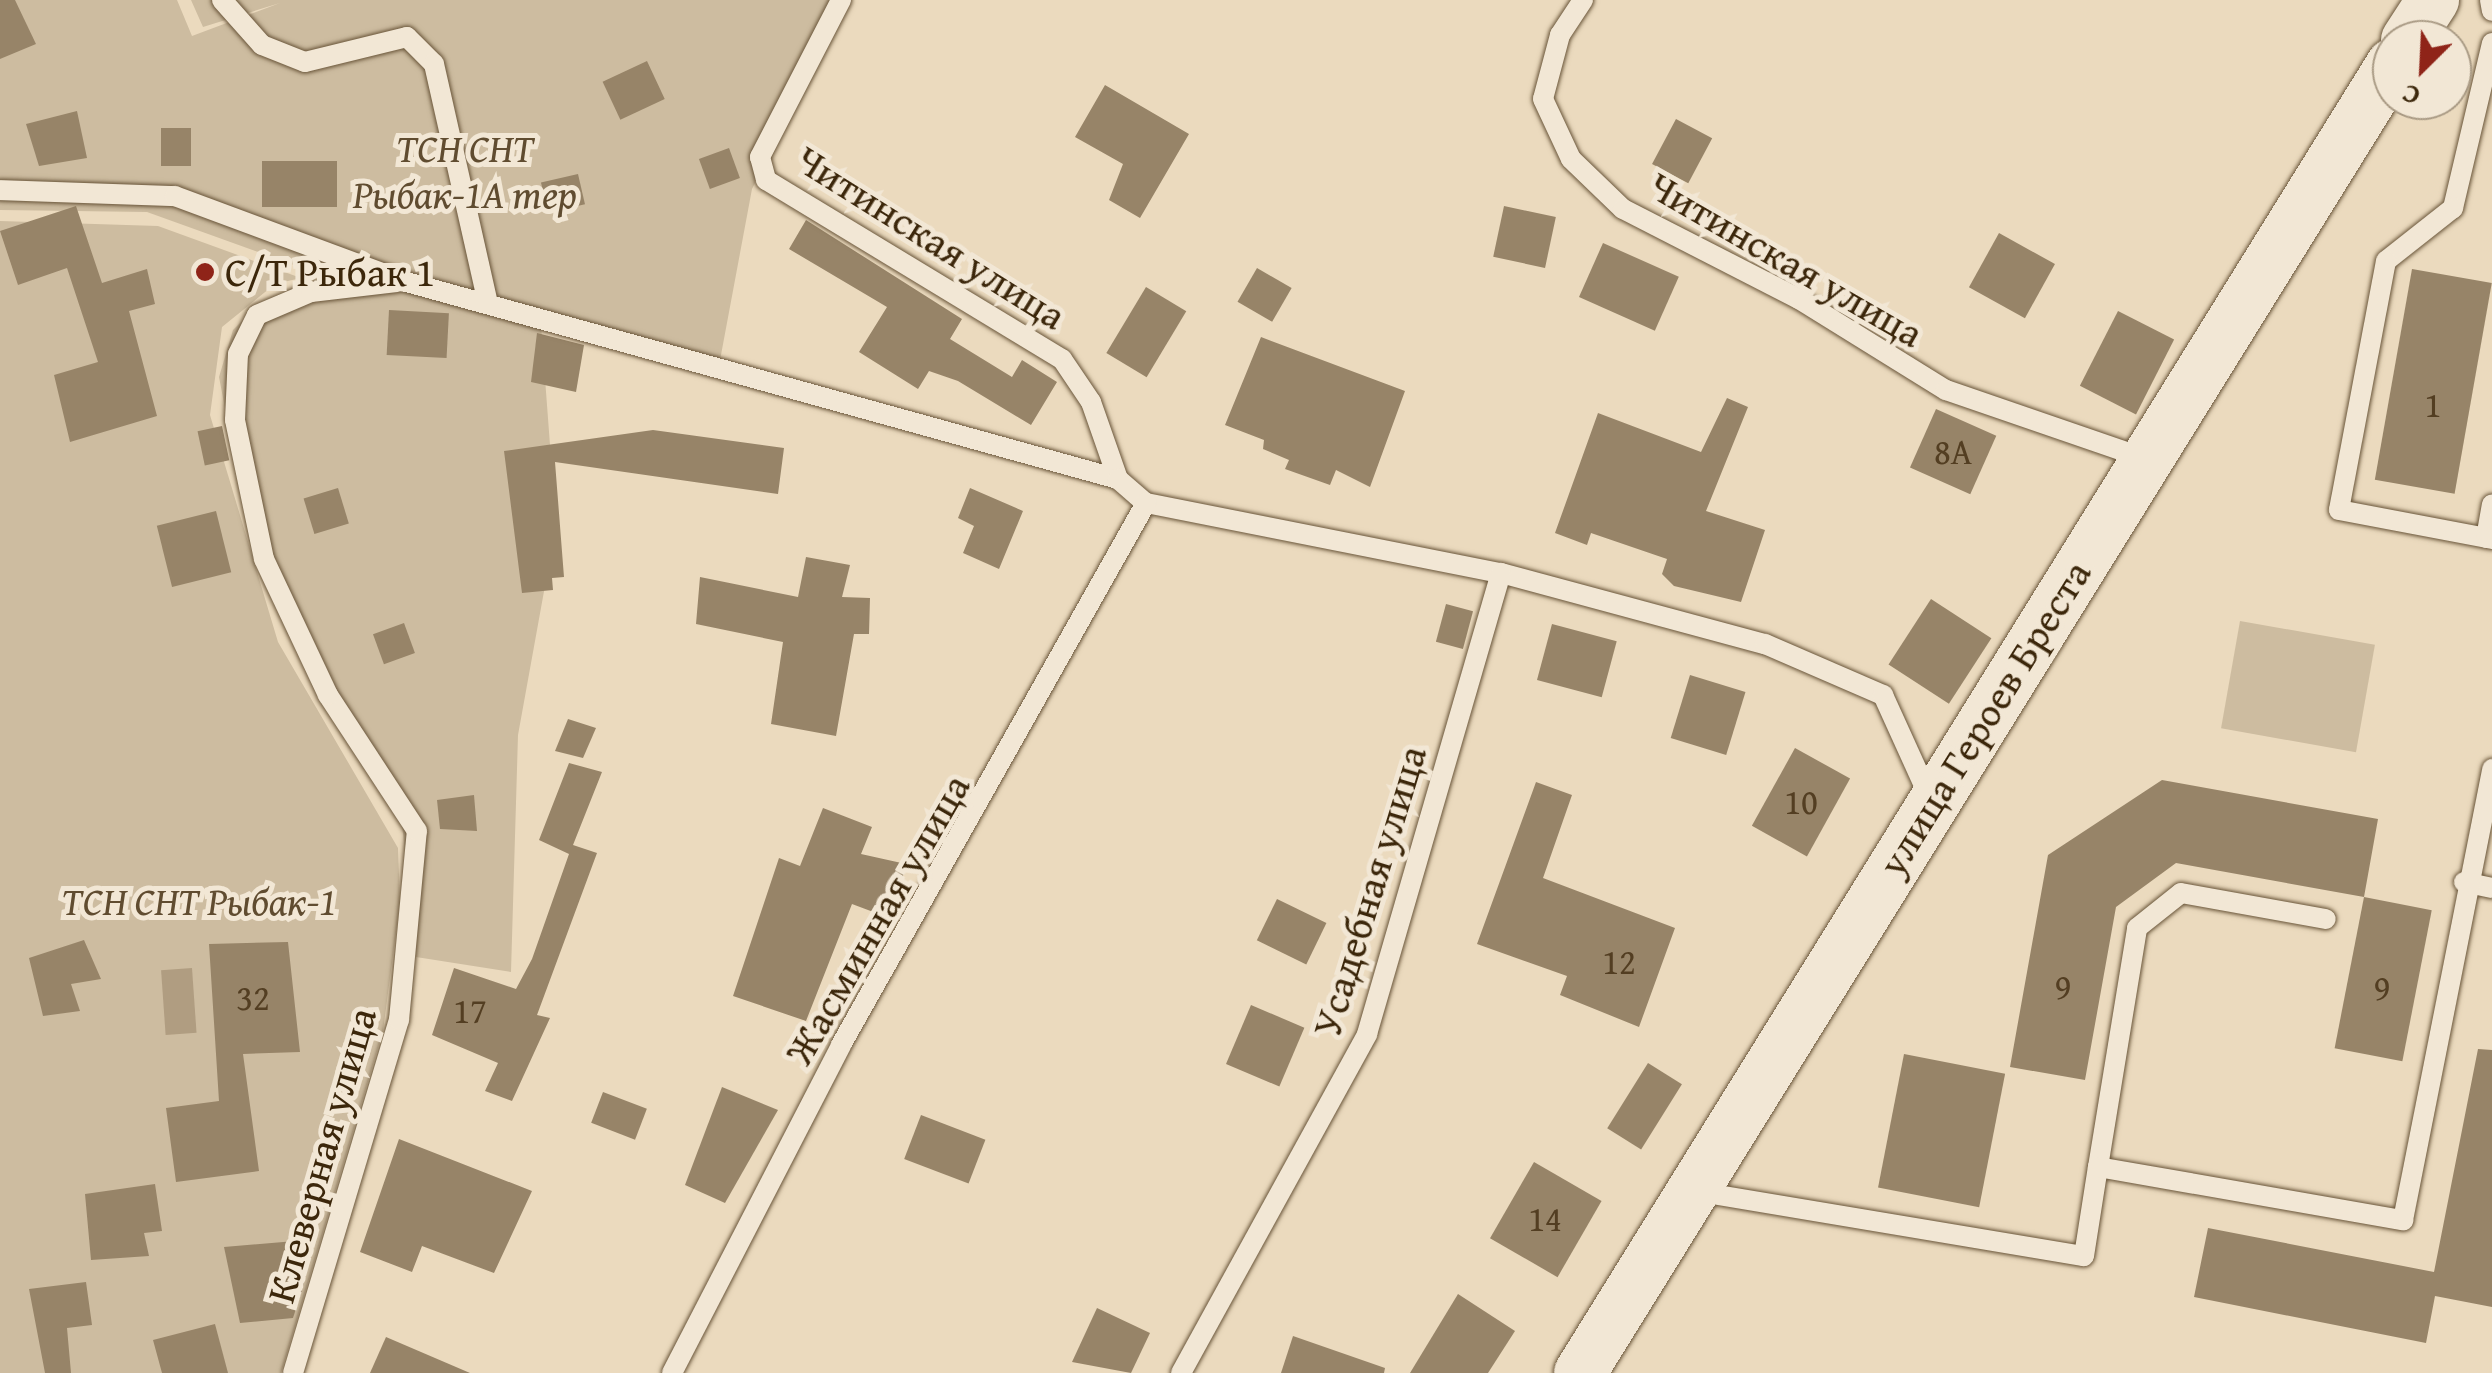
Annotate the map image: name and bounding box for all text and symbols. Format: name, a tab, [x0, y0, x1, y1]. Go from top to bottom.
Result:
north arrow	[2372, 20, 2472, 120]
text: С	[2395, 74, 2426, 118]
park label: ТСН СНТ Рыбак-1А тер	[353, 124, 577, 218]
street label: Читинская улица	[787, 135, 1075, 339]
street label: Читинская улица	[1640, 161, 1932, 357]
place label: С/Т Рыбак 1	[225, 248, 435, 296]
marker: С/Т Рыбак 1	[194, 261, 216, 283]
house number: 1	[2425, 384, 2441, 426]
house number: 8А	[1934, 431, 1972, 473]
street label: улица Героев Бреста	[1867, 551, 2101, 885]
street label: Усадебная улица	[1302, 740, 1436, 1042]
street label: Жасминная улица	[774, 765, 980, 1073]
house number: 10	[1784, 781, 1818, 823]
park label: ТСН СНТ Рыбак-1	[62, 877, 336, 925]
house number: 12	[1602, 941, 1636, 983]
house number: 9	[2055, 966, 2071, 1008]
house number: 9	[2374, 967, 2390, 1009]
house number: 32	[236, 977, 270, 1019]
house number: 17	[453, 990, 487, 1032]
street label: Клеверная улица	[256, 1002, 386, 1308]
house number: 14	[1528, 1198, 1562, 1240]

